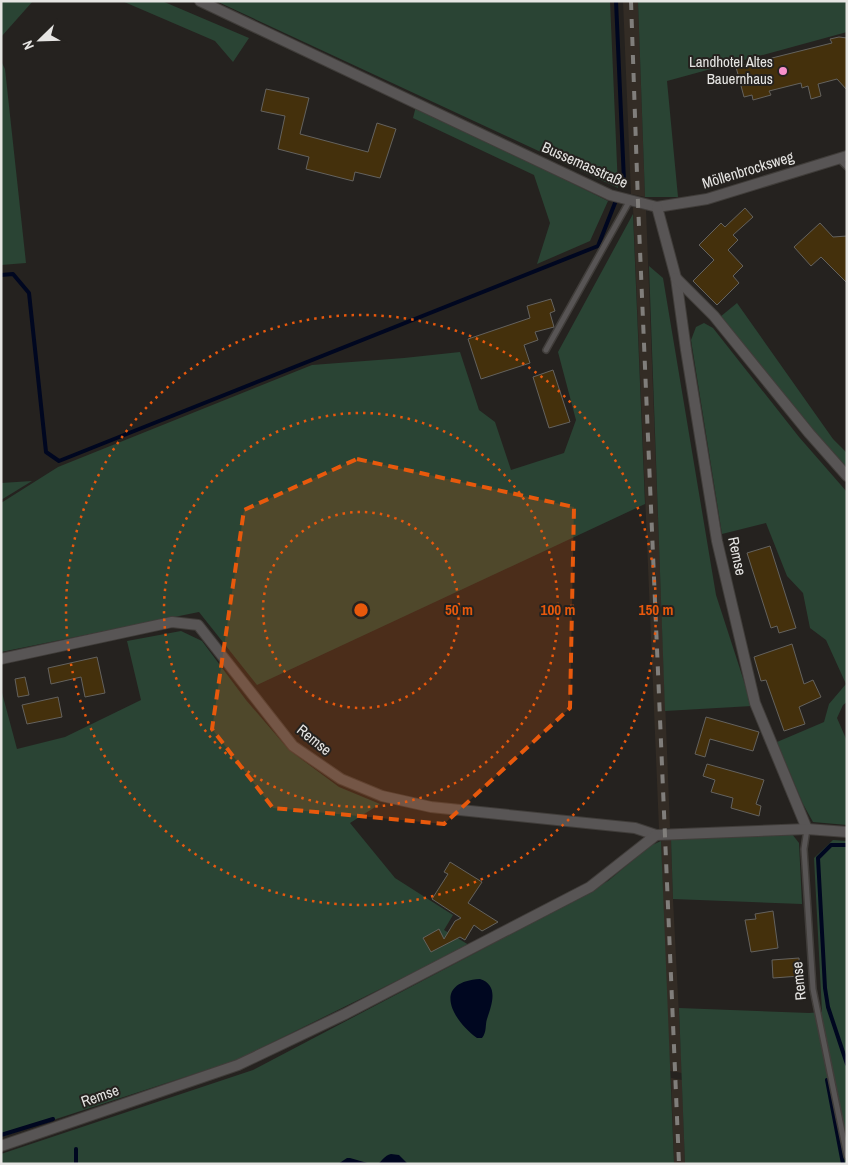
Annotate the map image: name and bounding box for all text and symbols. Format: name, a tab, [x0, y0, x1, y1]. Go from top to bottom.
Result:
north arrow	[15, 15, 65, 65]
text: N	[18, 38, 38, 52]
place label: Landhotel Altes Bauernhaus	[689, 51, 773, 89]
marker: Landhotel Altes Bauernhaus	[777, 65, 789, 77]
street label: Bussemasstraße	[539, 136, 632, 193]
street label: Möllenbrocksweg	[699, 146, 797, 193]
street label: Remse	[723, 535, 752, 577]
text: 50 m	[445, 599, 473, 620]
text: 100 m	[541, 599, 575, 620]
text: 150 m	[639, 599, 673, 620]
centre of rings	[352, 601, 370, 619]
street label: Remse	[293, 719, 336, 760]
street label: Remse	[786, 960, 811, 1002]
street label: Remse	[78, 1079, 122, 1112]

